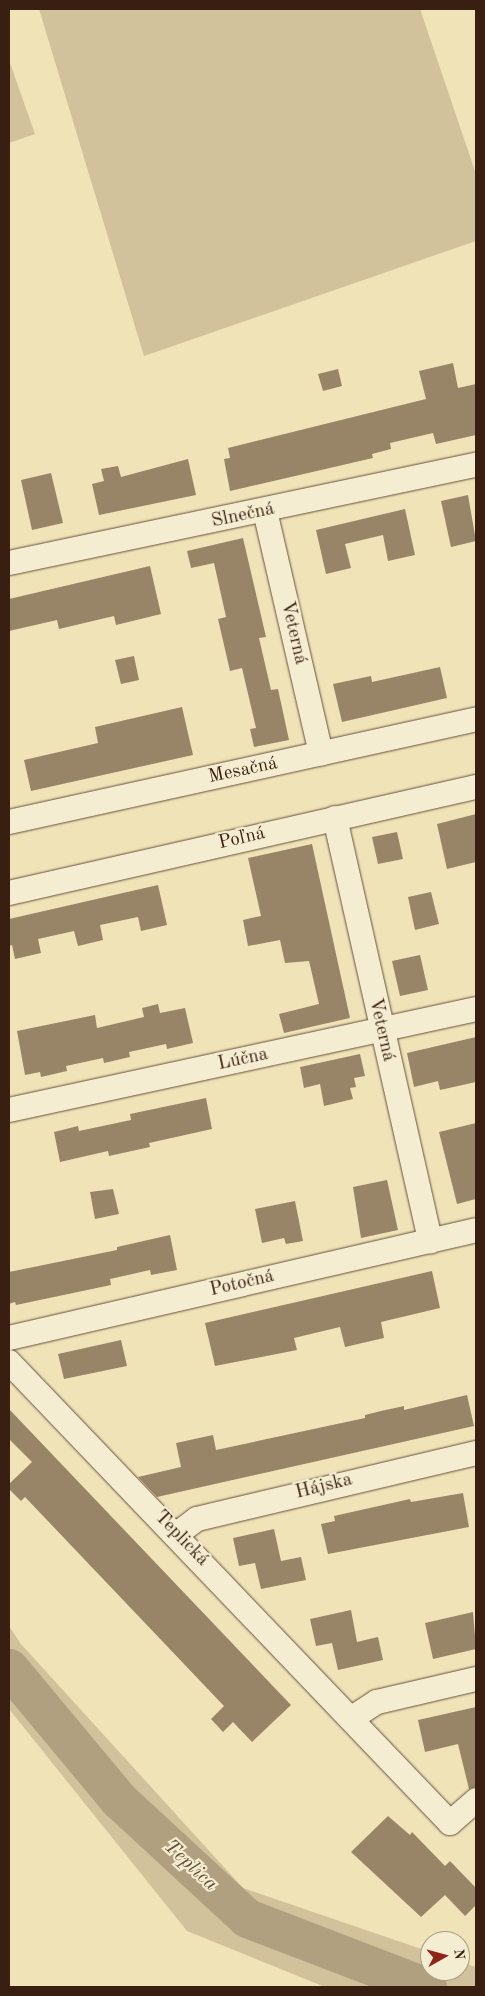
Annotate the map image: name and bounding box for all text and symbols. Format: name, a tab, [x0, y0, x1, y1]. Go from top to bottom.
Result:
street label: Slnečná	[209, 498, 277, 534]
street label: Veterná	[275, 599, 311, 667]
street label: Mesačná	[206, 753, 280, 789]
street label: Poľná	[216, 823, 268, 855]
street label: Veterná	[363, 996, 399, 1064]
street label: Lúčna	[216, 1044, 270, 1076]
street label: Potočná	[208, 1266, 276, 1302]
street label: Hájska	[293, 1469, 355, 1505]
street label: Teplická	[149, 1506, 213, 1572]
water label: Teplica	[158, 1835, 222, 1897]
north arrow	[420, 1931, 470, 1981]
text: N	[451, 1948, 466, 1960]

